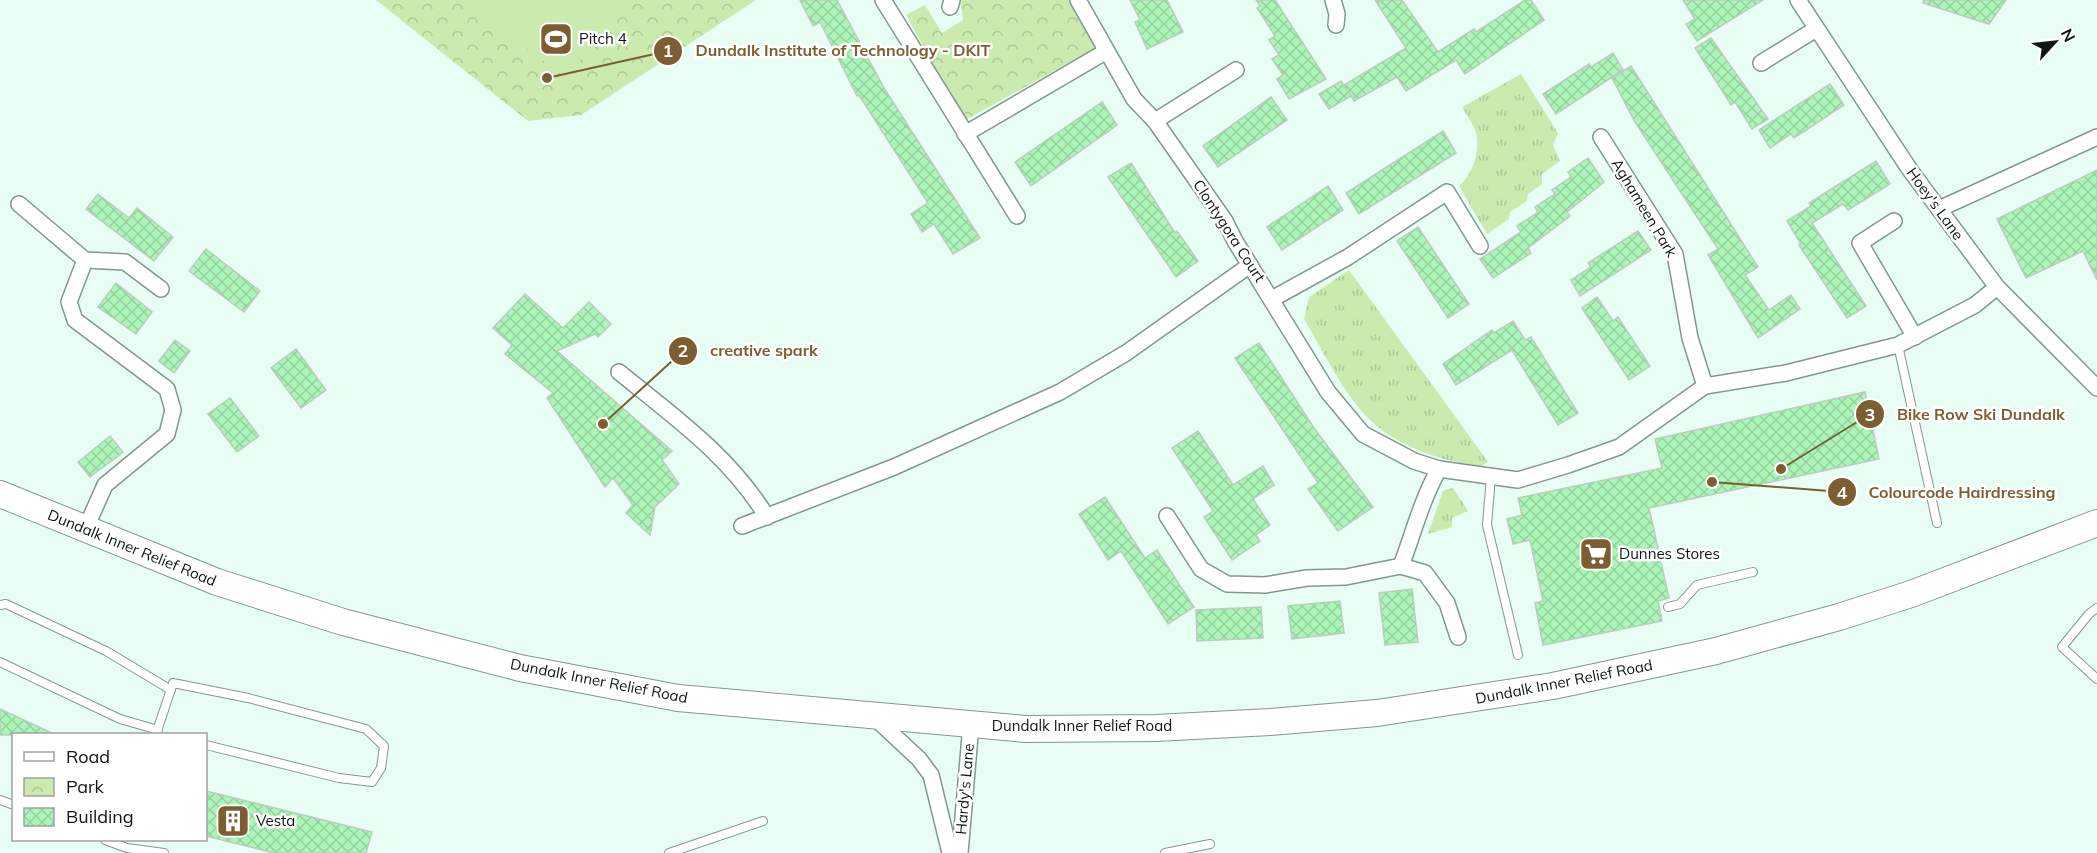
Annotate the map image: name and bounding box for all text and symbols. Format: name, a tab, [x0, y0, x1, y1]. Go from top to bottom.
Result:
north arrow	[2025, 12, 2085, 72]
sports icon: Pitch 4	[538, 21, 574, 57]
text: N	[2057, 25, 2080, 45]
place label: Pitch 4	[579, 29, 627, 48]
callout: Dundalk Institute of Technology - DKIT	[653, 34, 1002, 68]
text: 1	[663, 39, 673, 62]
text: Dundalk Institute of Technology - DKIT	[696, 40, 991, 60]
street label: Aghameen Park	[1608, 155, 1681, 261]
street label: Hoey's Lane	[1903, 164, 1968, 244]
street label: Clontygora Court	[1189, 176, 1270, 286]
callout: creative spark	[668, 334, 830, 368]
text: 2	[678, 339, 688, 362]
text: creative spark	[710, 340, 819, 360]
callout: Bike Row Ski Dundalk	[1855, 397, 2077, 431]
text: 3	[1865, 403, 1875, 426]
text: Bike Row Ski Dundalk	[1897, 404, 2066, 424]
callout: Colourcode Hairdressing	[1827, 475, 2068, 509]
text: 4	[1837, 481, 1848, 504]
text: Colourcode Hairdressing	[1869, 482, 2056, 502]
street label: Dundalk Inner Relief Road	[45, 505, 219, 590]
supermarket icon: Dunnes Stores	[1578, 536, 1614, 572]
place label: Dunnes Stores	[1619, 544, 1720, 563]
street label: Dundalk Inner Relief Road	[509, 654, 689, 707]
street label: Dundalk Inner Relief Road	[1474, 655, 1654, 708]
street label: Dundalk Inner Relief Road	[992, 716, 1172, 735]
legend	[12, 733, 207, 841]
street label: Hardy's Lane	[951, 742, 978, 835]
text: Road	[66, 745, 110, 768]
text: Park	[66, 775, 105, 798]
building icon: Vesta	[215, 803, 251, 839]
text: Building	[66, 805, 134, 828]
place label: Vesta	[256, 811, 295, 830]

